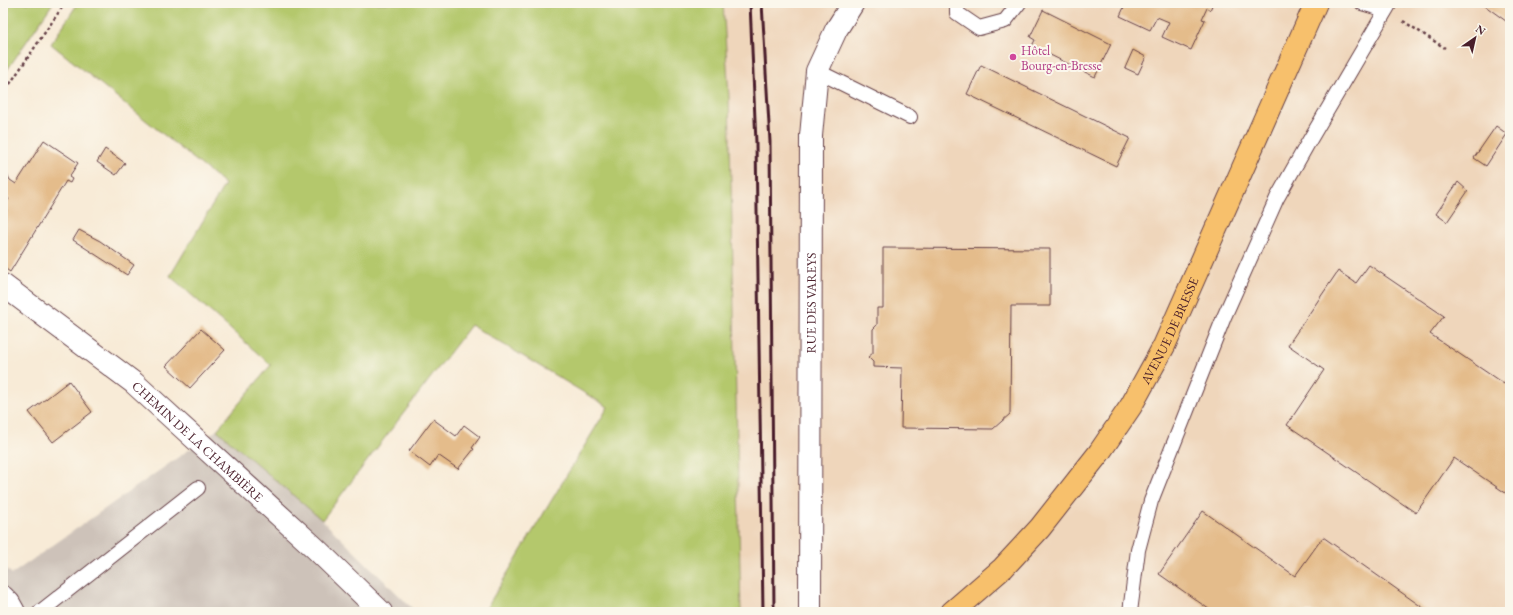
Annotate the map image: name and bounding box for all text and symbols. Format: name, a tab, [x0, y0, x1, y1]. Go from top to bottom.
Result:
north arrow	[1455, 18, 1495, 58]
text: N	[1473, 21, 1488, 38]
place label: Hôtel Bourg-en-Bresse	[1021, 42, 1101, 74]
marker: Hôtel Bourg-en-Bresse	[1008, 52, 1018, 62]
street label: RUE DES VAREYS	[803, 253, 820, 353]
street label: AVENUE DE BRESSE	[1136, 274, 1202, 388]
street label: CHEMIN DE LA CHAMBIÈRE	[128, 377, 267, 506]

